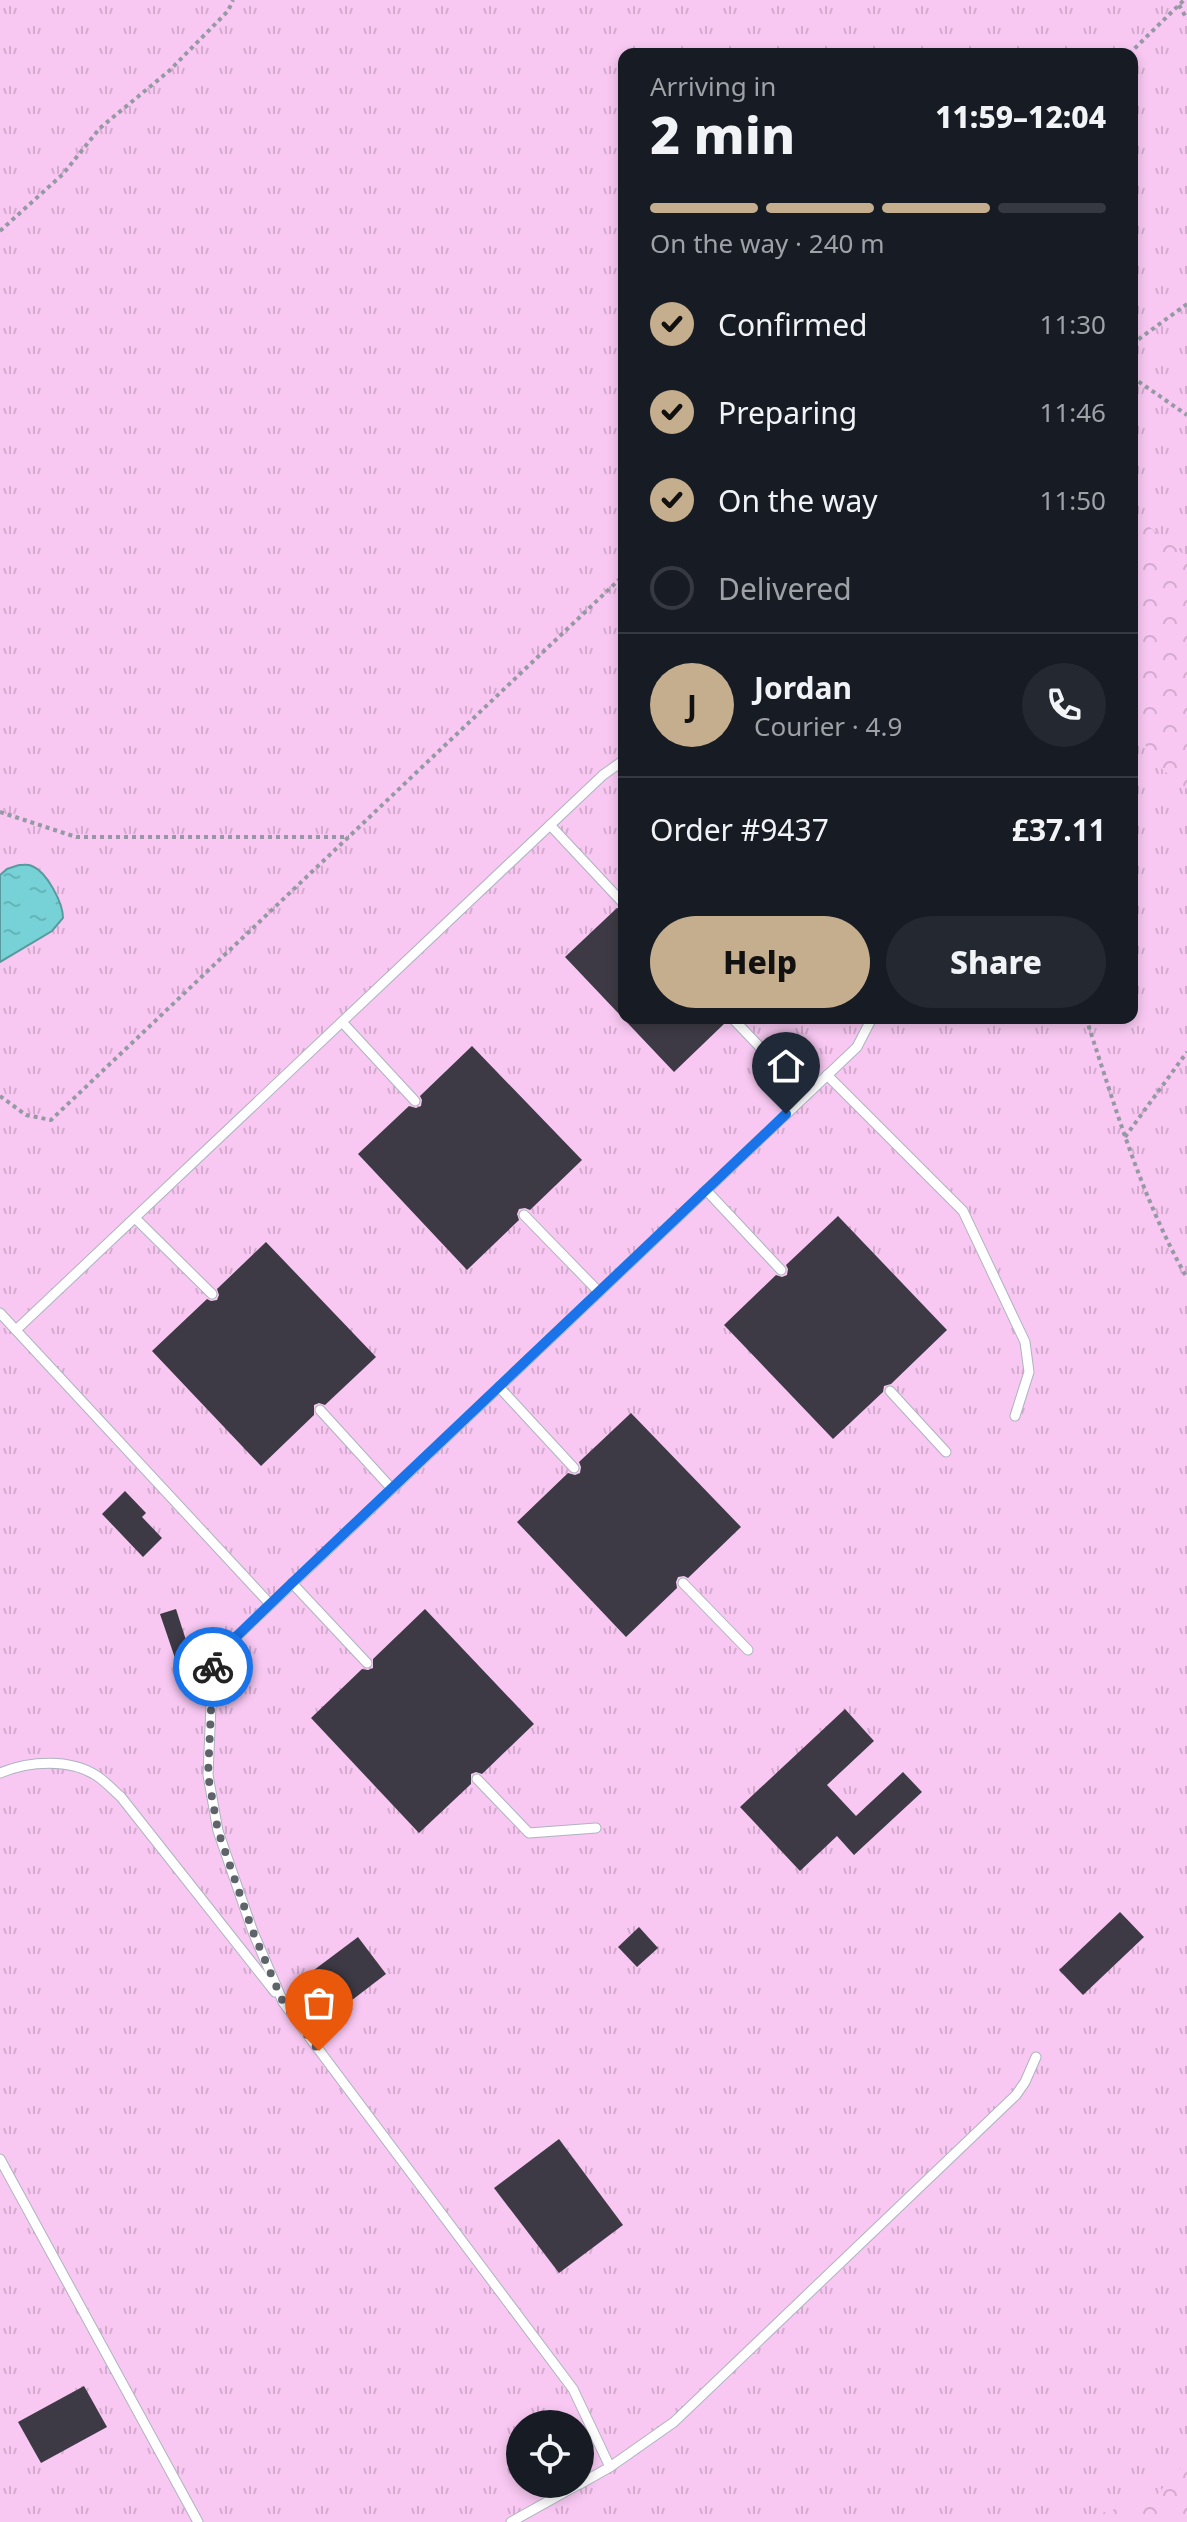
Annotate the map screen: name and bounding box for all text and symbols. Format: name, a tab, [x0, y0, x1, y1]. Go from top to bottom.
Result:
text: Arriving in	[650, 68, 776, 104]
text: 11:59–12:04	[935, 96, 1106, 137]
text: 2 min	[650, 98, 795, 169]
text: On the way · 240 m	[650, 225, 884, 261]
icon: check	[650, 302, 694, 346]
text: Confirmed	[718, 304, 868, 345]
text: 11:30	[1040, 306, 1106, 342]
icon: check	[650, 390, 694, 434]
text: Preparing	[718, 392, 857, 433]
text: 11:46	[1040, 394, 1106, 430]
icon: check	[650, 478, 694, 522]
text: On the way	[718, 480, 878, 521]
text: 11:50	[1040, 482, 1106, 518]
text: Delivered	[718, 568, 852, 609]
button: phone	[1022, 663, 1106, 747]
text: Jordan	[754, 667, 852, 708]
text: J	[687, 685, 697, 726]
text: Courier · 4.9	[754, 708, 902, 744]
text: Order #9437	[650, 809, 829, 850]
text: £37.11	[1012, 809, 1106, 850]
button: Help	[650, 916, 870, 1008]
button: Share	[886, 916, 1106, 1008]
pin	[752, 1032, 820, 1114]
icon: home	[764, 1044, 808, 1088]
courier	[173, 1627, 253, 1707]
icon: bike	[191, 1645, 235, 1689]
pin	[285, 1969, 353, 2051]
icon: bag	[297, 1981, 341, 2025]
map controls	[506, 2410, 594, 2498]
button: locate	[506, 2410, 594, 2498]

